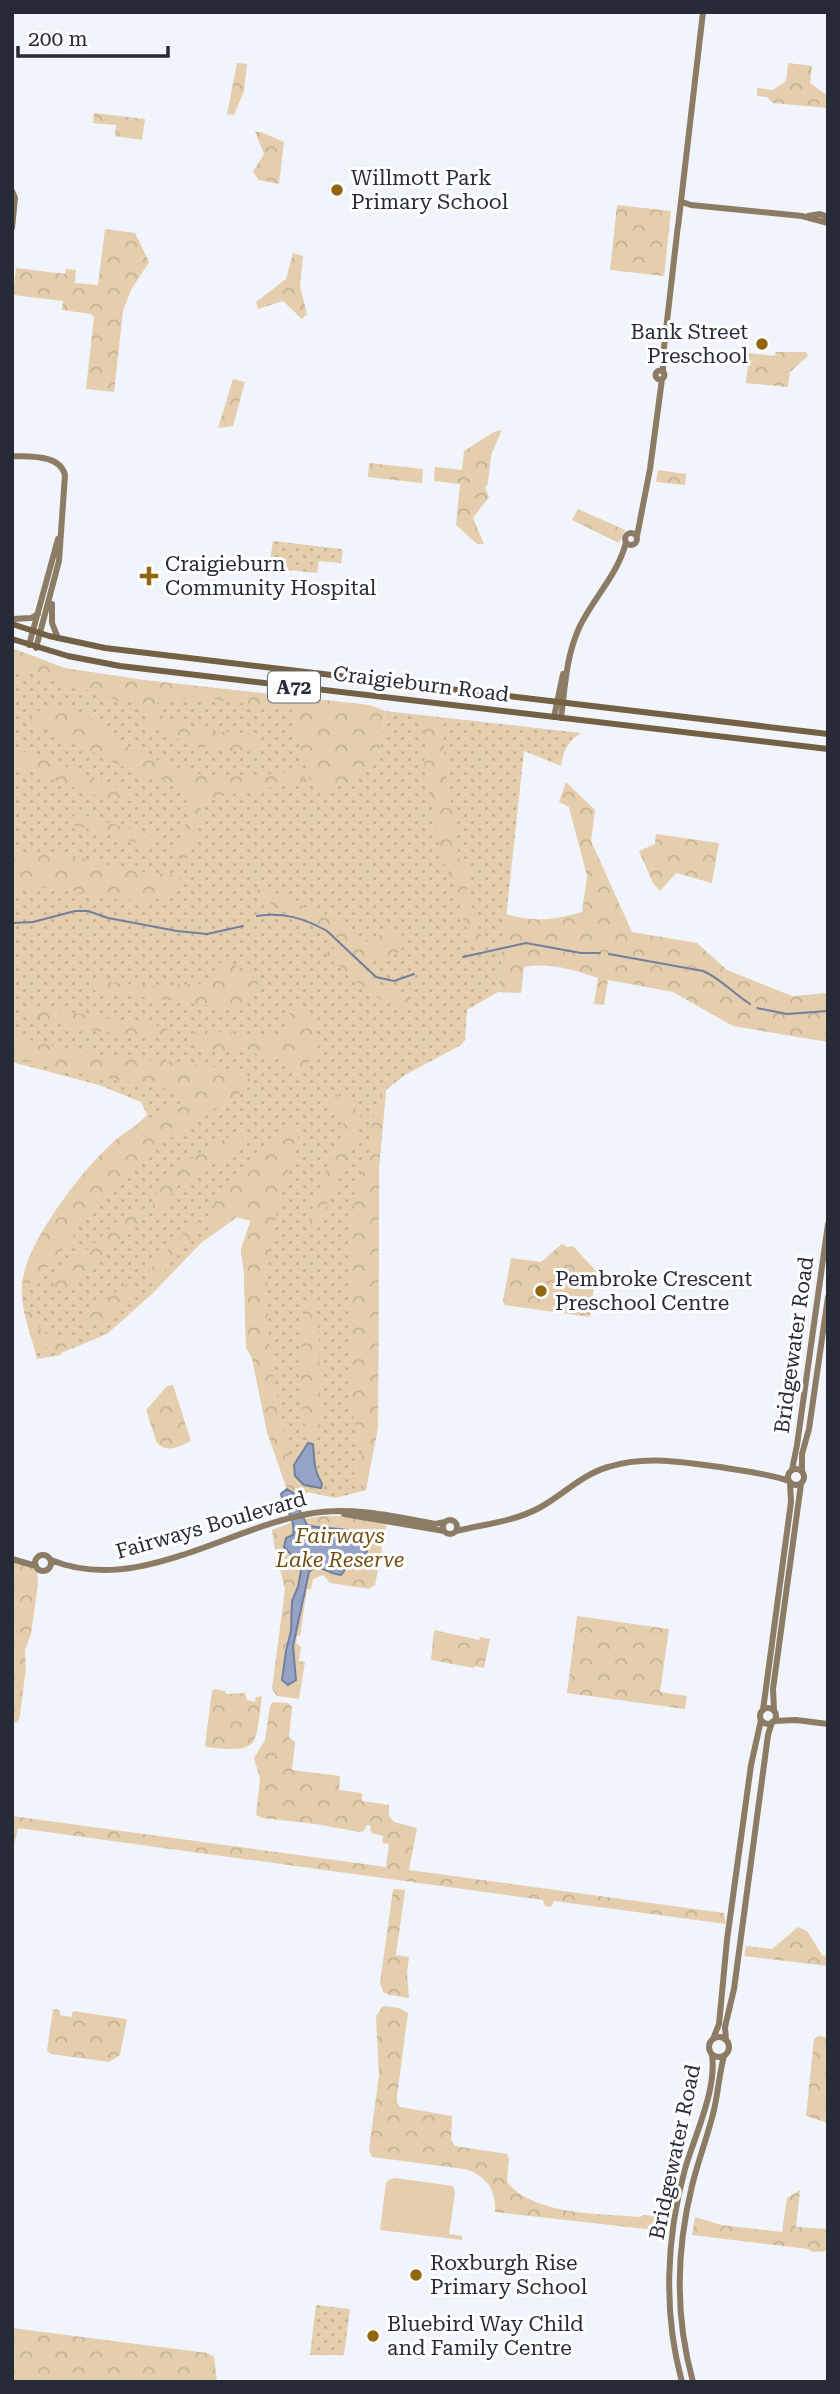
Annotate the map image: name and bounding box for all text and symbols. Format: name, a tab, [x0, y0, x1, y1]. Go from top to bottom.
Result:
scale bar	[18, 14, 168, 58]
text: 200 m	[28, 27, 88, 51]
place label: Willmott Park Primary School	[351, 166, 509, 214]
marker: Willmott Park Primary School	[329, 182, 345, 198]
place label: Bank Street Preschool	[631, 320, 749, 368]
marker: Bank Street Preschool	[754, 336, 770, 352]
place label: Craigieburn Community Hospital	[165, 552, 377, 600]
marker: Craigieburn Community Hospital	[139, 566, 159, 586]
street label: Craigieburn Road	[332, 661, 511, 707]
road number: A72	[268, 672, 320, 702]
street label: Bridgewater Road	[770, 1254, 818, 1435]
place label: Pembroke Crescent Preschool Centre	[555, 1267, 753, 1315]
marker: Pembroke Crescent Preschool Centre	[533, 1283, 549, 1299]
street label: Fairways Boulevard	[113, 1486, 310, 1564]
park label: Fairways Lake Reserve	[275, 1524, 404, 1572]
street label: Bridgewater Road	[645, 2062, 705, 2242]
place label: Roxburgh Rise Primary School	[430, 2251, 588, 2299]
marker: Roxburgh Rise Primary School	[408, 2267, 424, 2283]
place label: Bluebird Way Child and Family Centre	[387, 2312, 584, 2360]
marker: Bluebird Way Child and Family Centre	[365, 2328, 381, 2344]

